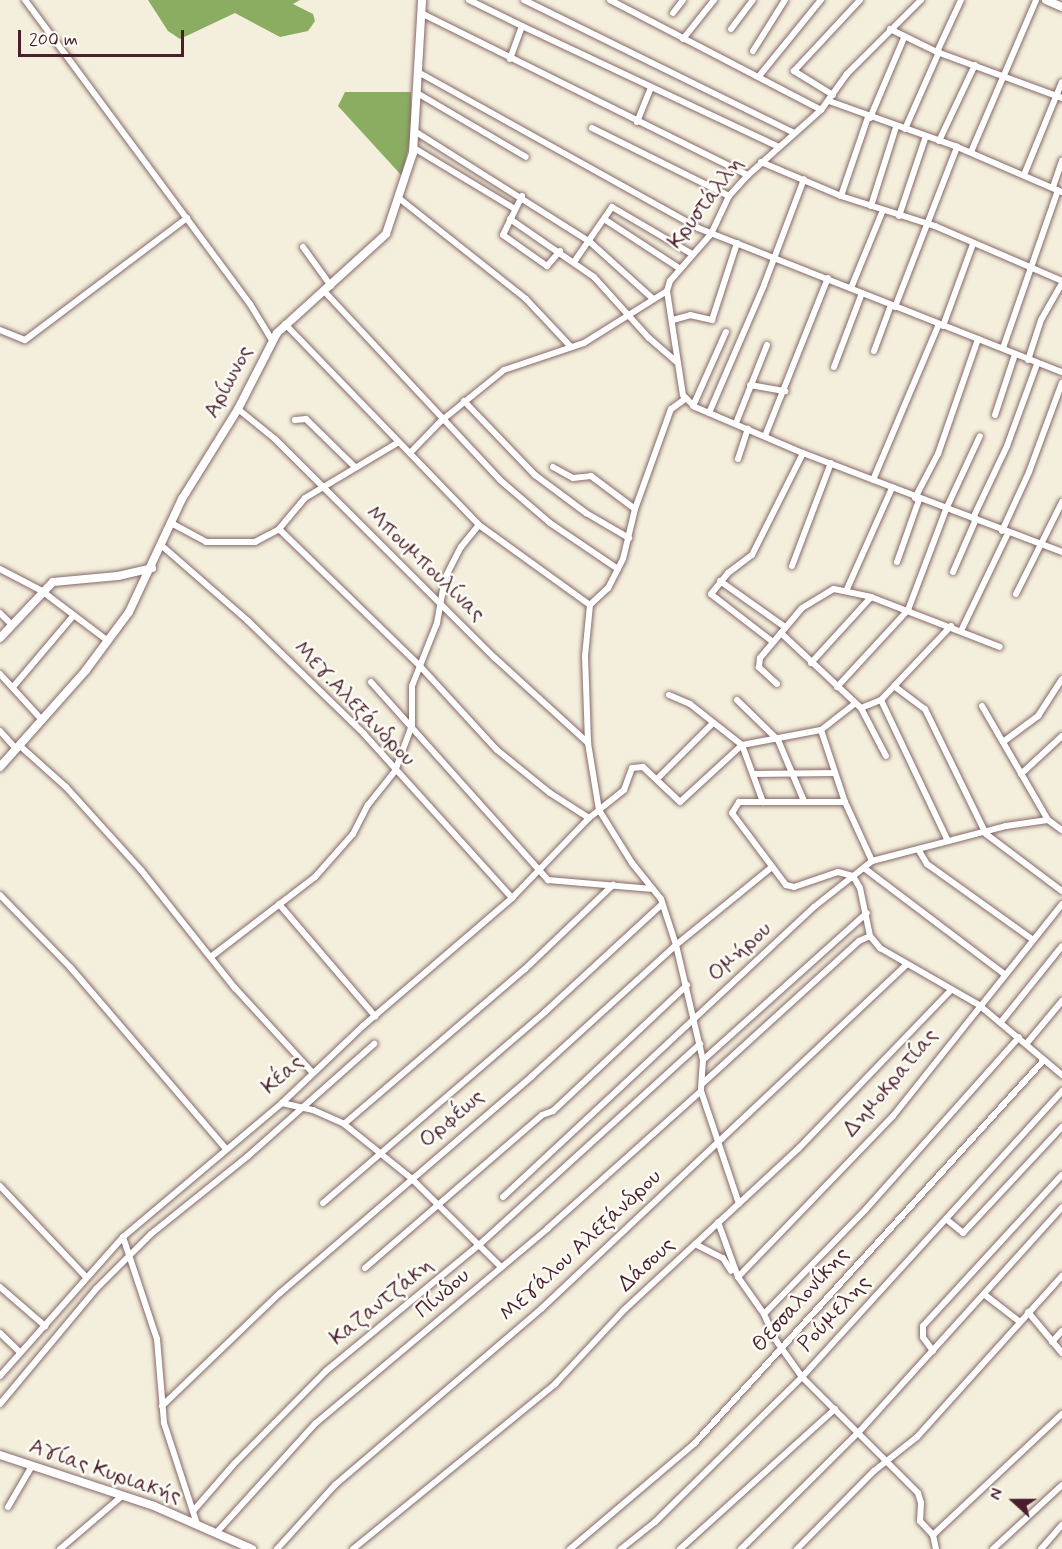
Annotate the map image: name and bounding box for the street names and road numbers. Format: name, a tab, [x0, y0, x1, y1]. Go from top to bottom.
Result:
street label: Κρυστάλλη	[663, 151, 749, 255]
street label: Αρίωνος	[199, 341, 259, 423]
street label: Μπουμπουλίνας	[360, 500, 490, 628]
street label: Μεγ.Αλεξάνδρου	[287, 636, 421, 772]
street label: Ομήρου	[703, 916, 777, 988]
street label: Δημοκρατίας	[838, 1023, 944, 1143]
street label: Κέας	[257, 1049, 309, 1101]
street label: Ορφέως	[414, 1084, 490, 1154]
street label: Μεγάλου Αλεξάνδρου	[495, 1164, 667, 1328]
street label: Δάσους	[613, 1232, 681, 1298]
street label: Θεσσαλονίκης	[747, 1242, 855, 1358]
street label: Καζαντζάκη	[325, 1252, 439, 1352]
street label: Πίνδου	[410, 1263, 476, 1325]
street label: Ρούμελης	[793, 1270, 877, 1358]
street label: Αγίας Κυριακής	[25, 1434, 185, 1510]

